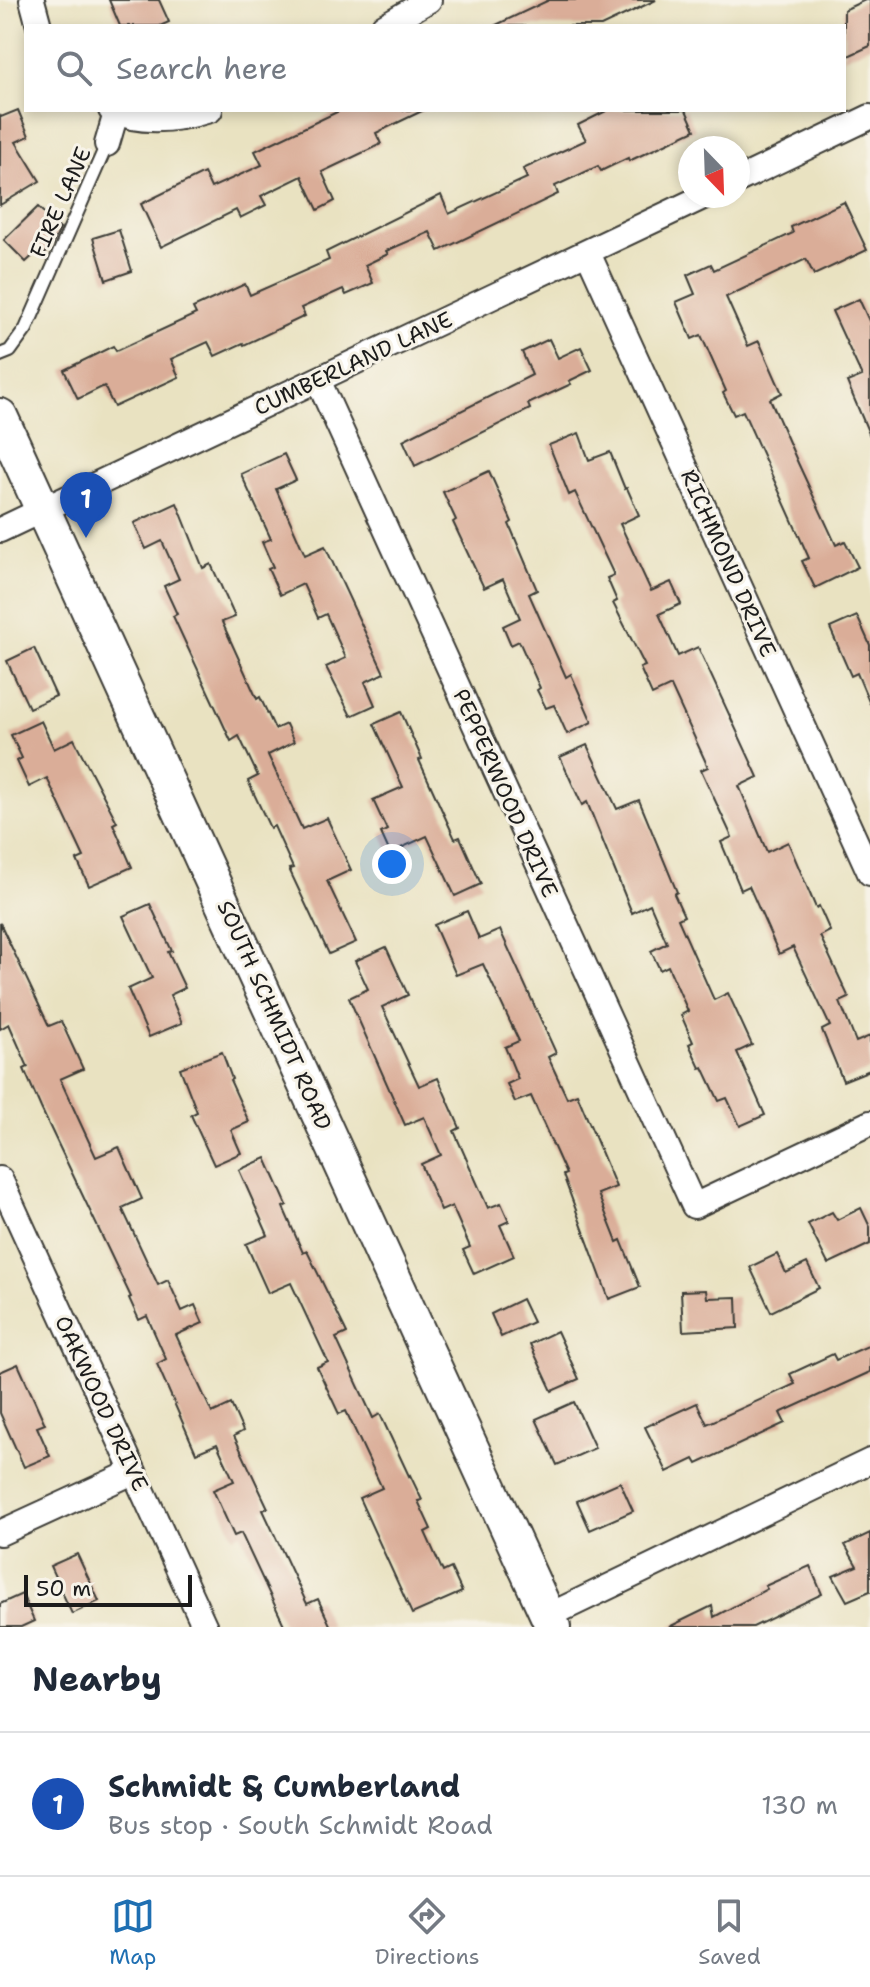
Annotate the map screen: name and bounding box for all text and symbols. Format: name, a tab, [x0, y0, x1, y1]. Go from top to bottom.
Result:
search box	[24, 24, 846, 112]
icon: search	[52, 46, 96, 90]
text: Search here	[116, 48, 287, 89]
north arrow	[678, 136, 750, 208]
street label: FIRE LANE	[23, 142, 98, 262]
street label: CUMBERLAND LANE	[250, 305, 457, 422]
street label: RICHMOND DRIVE	[674, 465, 783, 662]
pin: 1	[60, 472, 112, 538]
street label: PEPPERWOOD DRIVE	[446, 684, 565, 902]
your location	[372, 844, 412, 884]
street label: SOUTH SCHMIDT ROAD	[211, 896, 338, 1135]
street label: OAKWOOD DRIVE	[48, 1311, 155, 1496]
scale bar	[24, 1571, 192, 1607]
text: 50 m	[36, 1574, 91, 1603]
text: Nearby	[32, 1656, 162, 1702]
text: Schmidt & Cumberland	[108, 1766, 461, 1807]
text: 1	[52, 1787, 64, 1822]
text: 130 m	[761, 1787, 838, 1822]
text: Bus stop · South Schmidt Road	[108, 1807, 493, 1842]
tab: Map	[109, 1894, 156, 1971]
tab: Directions	[375, 1894, 480, 1971]
tab: Saved	[698, 1894, 761, 1971]

